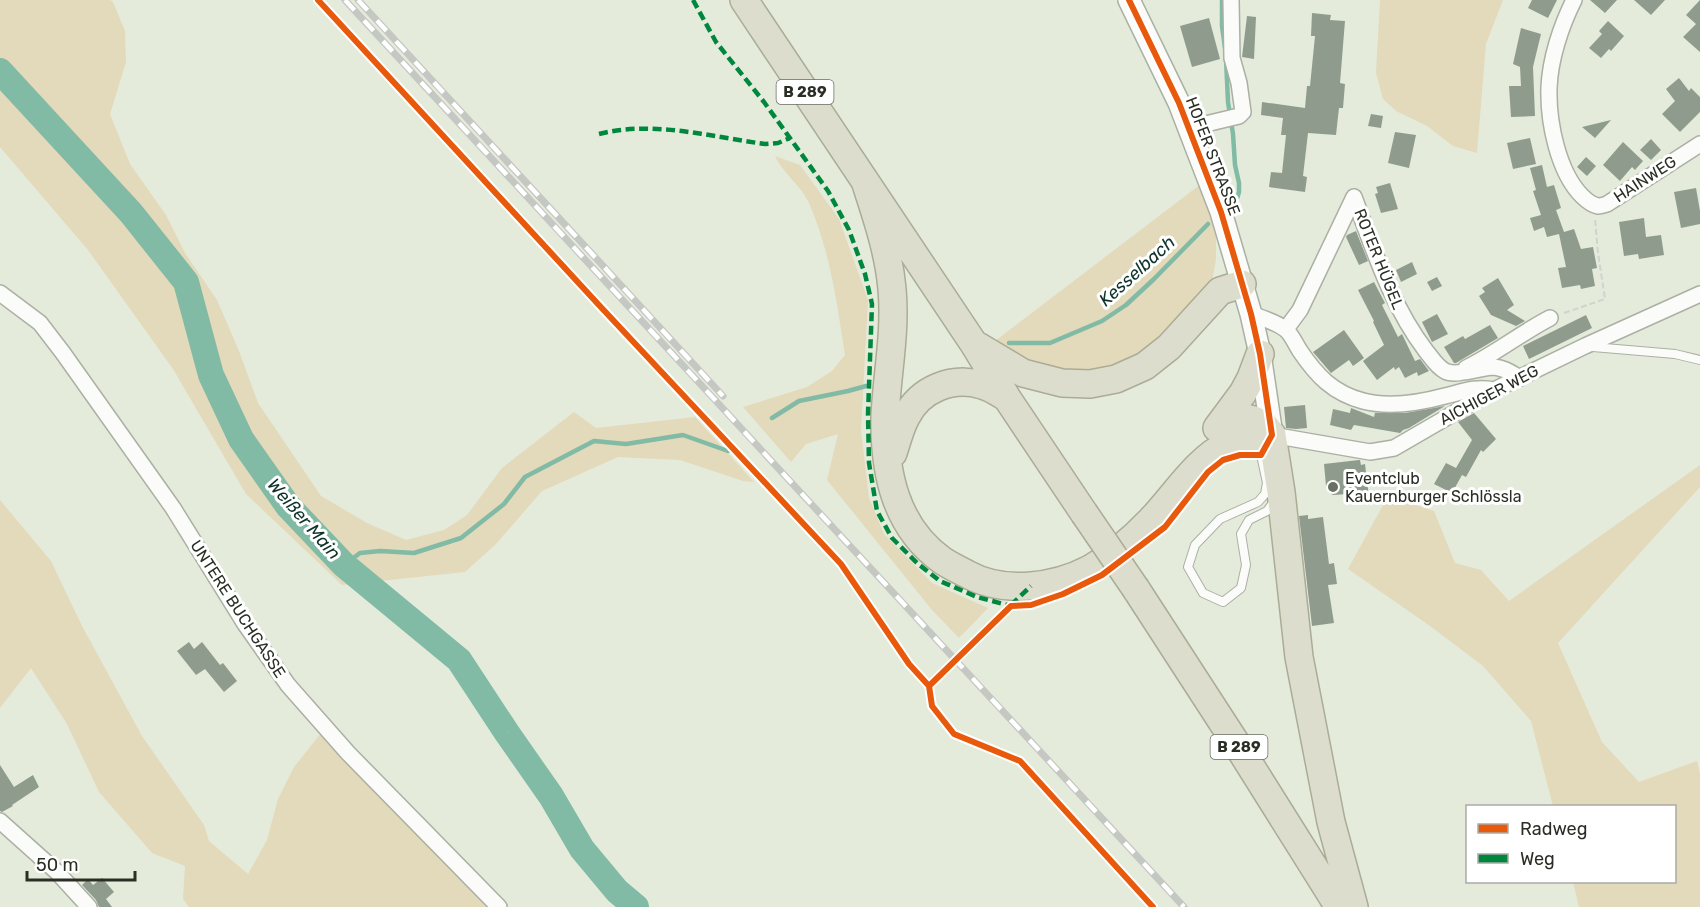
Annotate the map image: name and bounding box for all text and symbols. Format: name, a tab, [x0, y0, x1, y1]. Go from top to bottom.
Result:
road number: B 289	[776, 80, 834, 104]
street label: HOFER STRASSE	[1182, 94, 1244, 218]
street label: HAINWEG	[1610, 152, 1680, 206]
street label: ROTER HÜGEL	[1350, 206, 1408, 312]
water label: Kesselbach	[1094, 231, 1180, 311]
street label: AICHIGER WEG	[1436, 361, 1542, 429]
place label: Eventclub Kauernburger Schlössla	[1345, 469, 1522, 506]
water label: Weißer Main	[263, 474, 345, 564]
marker: Eventclub Kauernburger Schlössla	[1326, 480, 1340, 494]
street label: UNTERE BUCHGASSE	[186, 537, 290, 681]
road number: B 289	[1210, 735, 1268, 759]
legend	[1466, 805, 1676, 883]
text: Radweg	[1520, 818, 1587, 840]
scale bar	[27, 844, 135, 882]
text: Weg	[1520, 848, 1555, 870]
text: 50 m	[36, 854, 79, 876]

